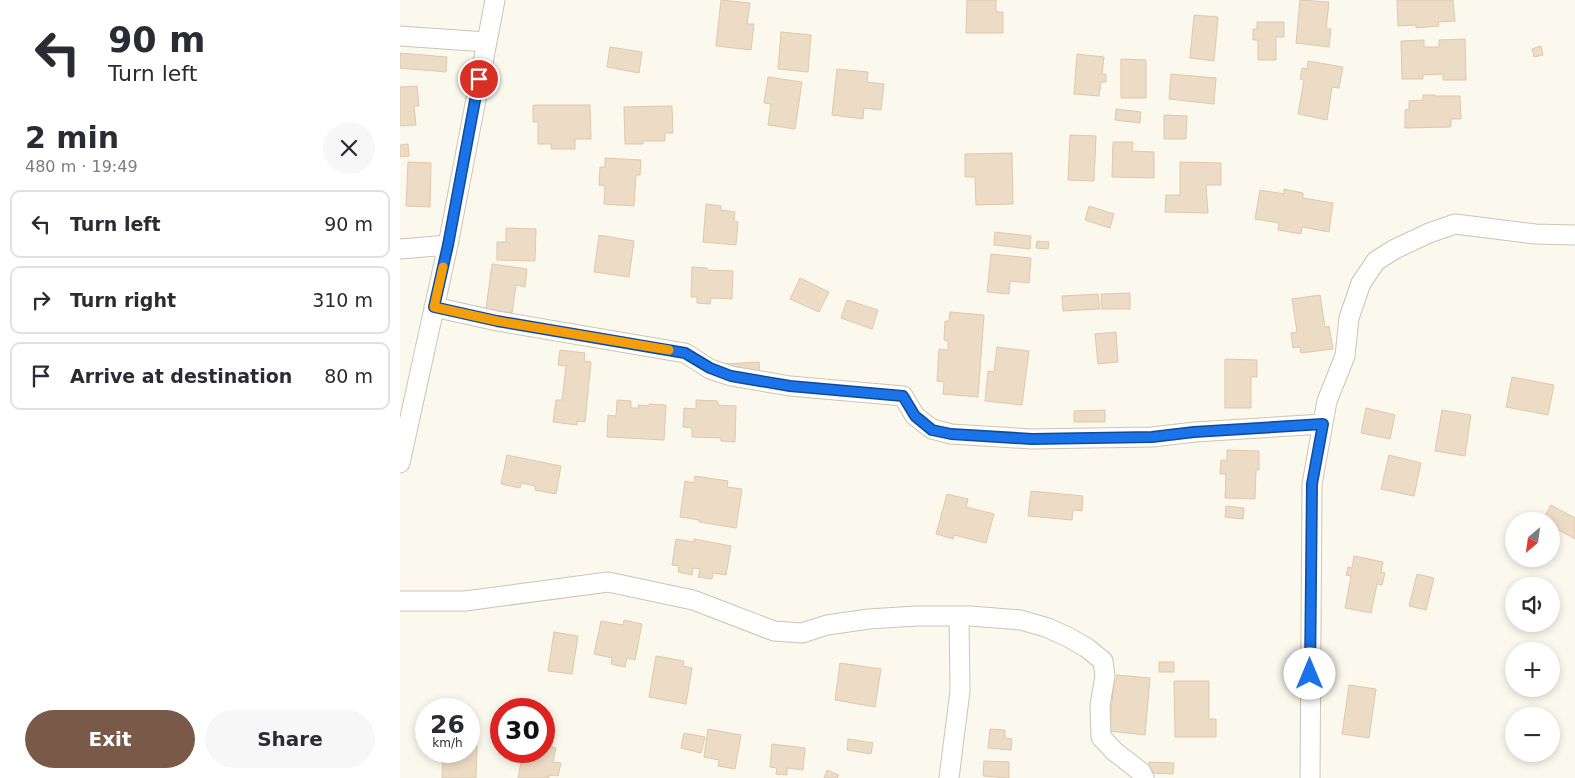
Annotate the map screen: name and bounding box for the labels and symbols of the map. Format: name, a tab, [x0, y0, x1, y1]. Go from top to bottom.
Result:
pin	[458, 58, 500, 100]
north arrow	[1505, 512, 1560, 568]
position arrow	[1283, 647, 1335, 699]
speed limit sign: 30	[490, 698, 555, 763]

